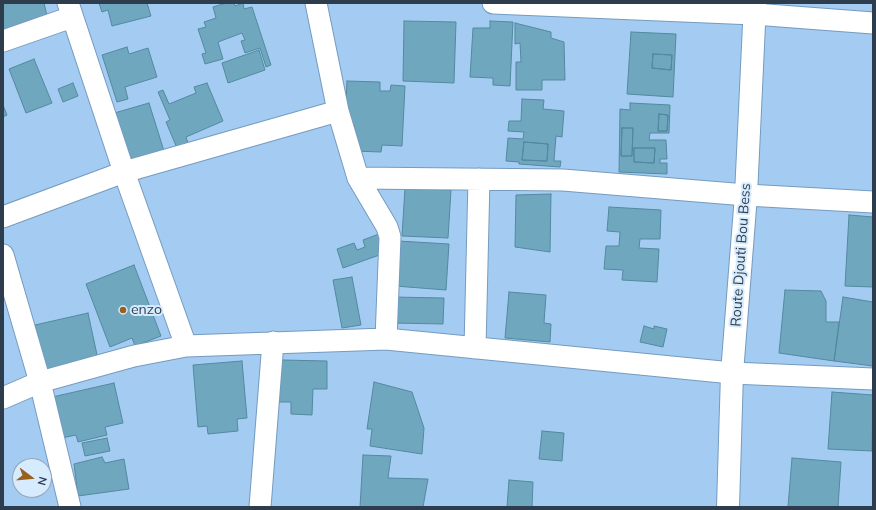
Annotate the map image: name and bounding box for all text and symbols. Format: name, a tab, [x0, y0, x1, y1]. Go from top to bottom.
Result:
street label: Route Djouti Bou Bess	[728, 183, 754, 327]
place label: enzo	[131, 302, 162, 318]
marker: enzo	[118, 305, 128, 315]
north arrow	[12, 458, 52, 498]
text: N	[35, 475, 50, 487]

